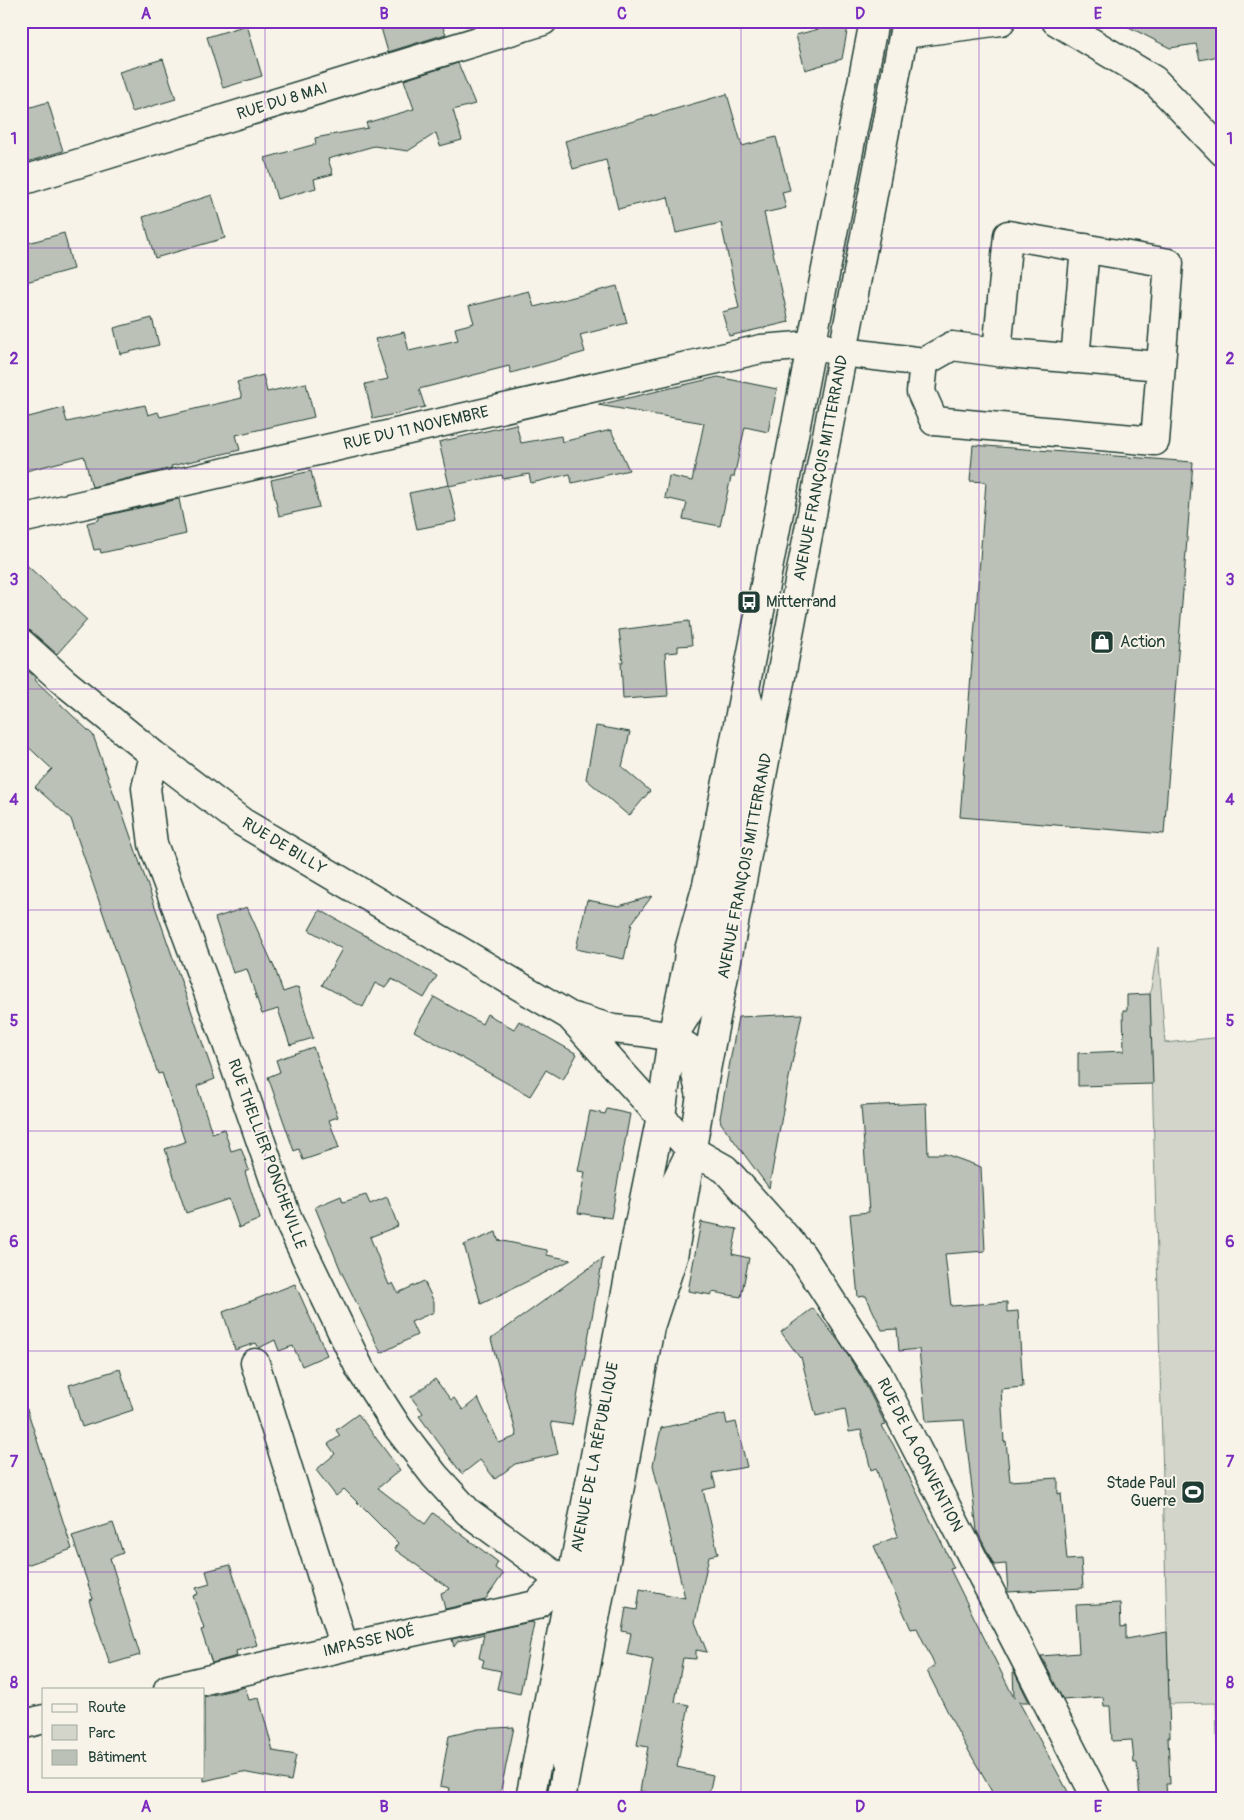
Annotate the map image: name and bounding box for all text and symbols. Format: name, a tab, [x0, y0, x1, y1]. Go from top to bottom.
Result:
text: A	[141, 4, 152, 24]
text: B	[379, 4, 389, 24]
text: C	[617, 4, 627, 24]
text: D	[855, 4, 865, 24]
text: E	[1094, 4, 1103, 24]
street label: RUE DU 8 MAI	[234, 78, 330, 124]
text: 1	[11, 129, 17, 149]
text: 1	[1227, 129, 1233, 149]
text: 2	[10, 349, 19, 369]
text: 2	[1226, 349, 1235, 369]
street label: AVENUE FRANÇOIS MITTERRAND	[789, 354, 853, 582]
street label: RUE DU 11 NOVEMBRE	[341, 402, 491, 454]
text: 3	[10, 570, 19, 590]
text: 3	[1226, 570, 1235, 590]
bus stop icon: Mitterrand	[736, 589, 762, 615]
place label: Mitterrand	[766, 592, 836, 612]
shop icon: Action	[1089, 629, 1115, 655]
place label: Action	[1120, 632, 1165, 652]
street label: AVENUE FRANÇOIS MITTERRAND	[713, 752, 777, 980]
text: 4	[9, 790, 19, 810]
text: 4	[1225, 790, 1235, 810]
street label: RUE DE BILLY	[238, 813, 330, 879]
text: 5	[10, 1011, 19, 1031]
text: 5	[1226, 1011, 1235, 1031]
street label: RUE THELLIER PONCHEVILLE	[223, 1056, 311, 1252]
text: 6	[9, 1232, 19, 1252]
text: 6	[1225, 1232, 1235, 1252]
street label: AVENUE DE LA RÉPUBLIQUE	[567, 1360, 623, 1554]
street label: RUE DE LA CONVENTION	[873, 1375, 967, 1535]
text: 7	[10, 1452, 19, 1472]
text: 7	[1226, 1452, 1235, 1472]
place label: Stade Paul Guerre	[1106, 1473, 1176, 1511]
sports icon: Stade Paul Guerre	[1180, 1479, 1206, 1505]
street label: IMPASSE NOÉ	[321, 1621, 417, 1661]
text: 8	[10, 1673, 18, 1693]
text: 8	[1226, 1673, 1234, 1693]
legend	[42, 1688, 205, 1778]
text: Route	[88, 1698, 126, 1717]
text: Parc	[88, 1724, 116, 1743]
text: Bâtiment	[88, 1748, 148, 1767]
text: A	[141, 1797, 152, 1817]
text: B	[379, 1797, 389, 1817]
text: C	[617, 1797, 627, 1817]
text: D	[855, 1797, 865, 1817]
text: E	[1094, 1797, 1103, 1817]

